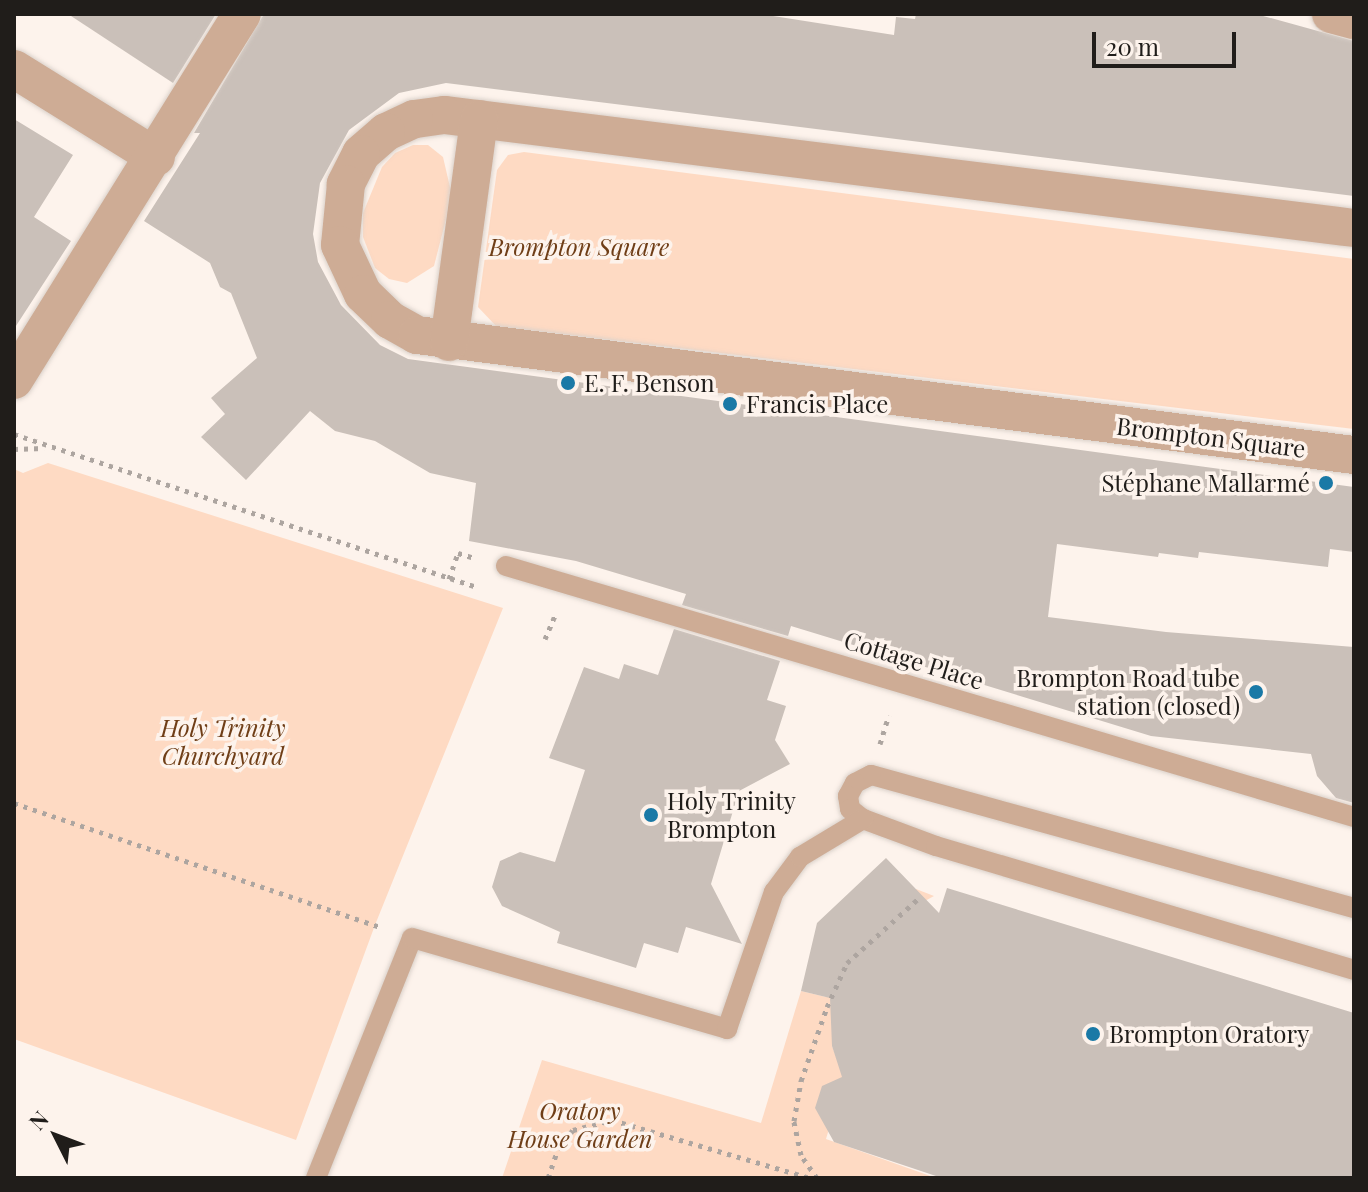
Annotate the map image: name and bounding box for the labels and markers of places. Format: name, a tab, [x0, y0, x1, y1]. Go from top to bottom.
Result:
place label: E. F. Benson	[584, 369, 714, 397]
marker: E. F. Benson	[559, 374, 577, 392]
place label: Francis Place	[746, 390, 888, 418]
marker: Francis Place	[721, 395, 739, 413]
place label: Stéphane Mallarmé	[1101, 469, 1310, 497]
marker: Stéphane Mallarmé	[1317, 474, 1335, 492]
place label: Brompton Road tube station (closed)	[1016, 664, 1240, 720]
marker: Brompton Road tube station (closed)	[1247, 683, 1265, 701]
place label: Holy Trinity Brompton	[667, 787, 797, 843]
marker: Holy Trinity Brompton	[642, 806, 660, 824]
place label: Brompton Oratory	[1109, 1020, 1309, 1048]
marker: Brompton Oratory	[1084, 1025, 1102, 1043]

